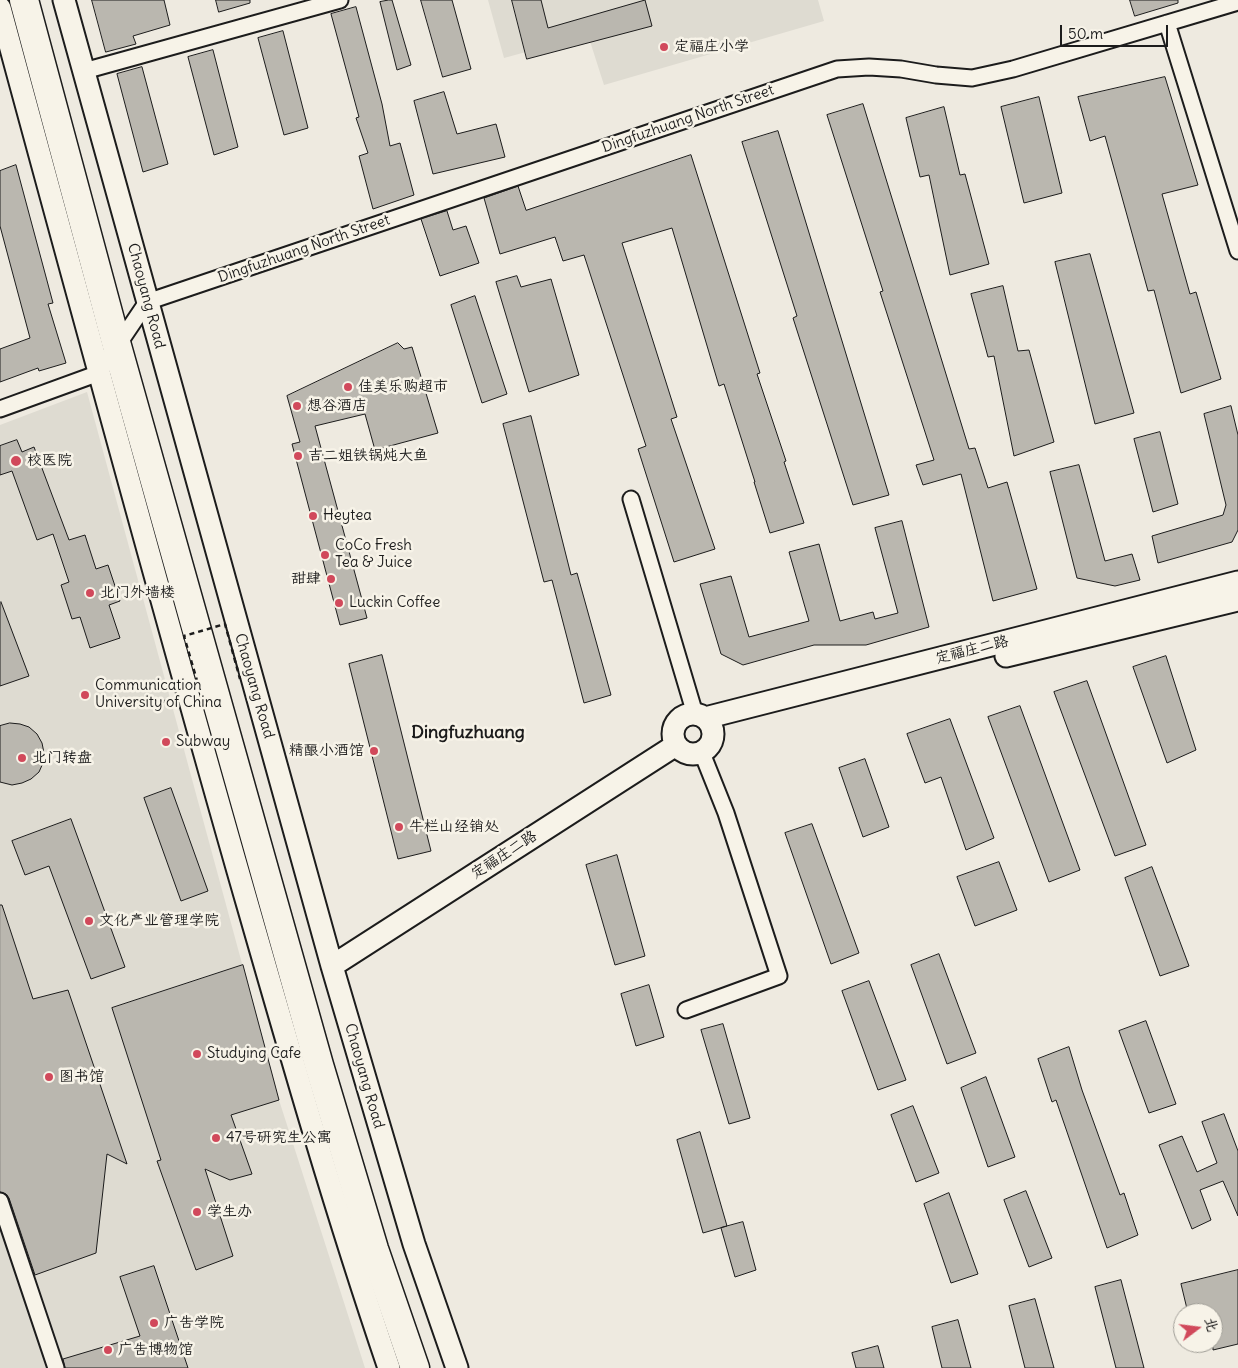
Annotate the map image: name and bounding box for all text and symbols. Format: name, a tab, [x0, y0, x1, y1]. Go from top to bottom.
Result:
scale bar	[1063, 15, 1170, 47]
text: 50 m	[1068, 24, 1103, 43]
place label: 定福庄小学	[674, 38, 749, 56]
marker: 定福庄小学	[658, 41, 670, 53]
street label: Dingfuzhuang North Street	[600, 81, 776, 157]
street label: Dingfuzhuang North Street	[216, 211, 392, 287]
street label: Chaoyang Road	[123, 241, 169, 351]
place label: 佳美乐购超市	[358, 378, 448, 396]
marker: 佳美乐购超市	[342, 381, 354, 393]
place label: 想谷酒店	[307, 397, 367, 415]
marker: 想谷酒店	[291, 400, 303, 412]
place label: 吉二姐铁锅炖大鱼	[308, 447, 428, 465]
marker: 吉二姐铁锅炖大鱼	[292, 450, 304, 462]
place label: 校医院	[27, 452, 72, 470]
marker: 校医院	[9, 454, 23, 468]
place label: Heytea	[323, 507, 372, 525]
marker: Heytea	[307, 510, 319, 522]
place label: CoCo Fresh Tea & Juice	[335, 537, 412, 572]
marker: CoCo Fresh Tea & Juice	[319, 549, 331, 561]
place label: 甜肆	[291, 570, 321, 588]
marker: 甜肆	[325, 573, 337, 585]
place label: 北门外墙楼	[100, 584, 175, 602]
marker: 北门外墙楼	[84, 587, 96, 599]
place label: Luckin Coffee	[349, 594, 440, 612]
marker: Luckin Coffee	[333, 597, 345, 609]
street label: Chaoyang Road	[230, 631, 278, 741]
street label: 定福庄二路	[933, 632, 1011, 668]
place label: Communication University of China	[95, 677, 222, 712]
marker: Communication University of China	[79, 689, 91, 701]
district label: Dingfuzhuang	[411, 722, 525, 744]
place label: Subway	[176, 733, 230, 751]
marker: Subway	[160, 736, 172, 748]
place label: 精酿小酒馆	[289, 742, 364, 760]
marker: 精酿小酒馆	[368, 745, 380, 757]
place label: 北门转盘	[32, 749, 92, 767]
marker: 北门转盘	[16, 752, 28, 764]
place label: 牛栏山经销处	[409, 818, 499, 836]
marker: 牛栏山经销处	[393, 821, 405, 833]
street label: 定福庄二路	[468, 827, 540, 883]
place label: 文化产业管理学院	[99, 912, 219, 930]
marker: 文化产业管理学院	[83, 915, 95, 927]
street label: Chaoyang Road	[340, 1021, 388, 1131]
place label: Studying Cafe	[207, 1045, 301, 1063]
marker: Studying Cafe	[191, 1048, 203, 1060]
place label: 图书馆	[59, 1068, 104, 1086]
marker: 图书馆	[43, 1071, 55, 1083]
place label: 47号研究生公寓	[226, 1129, 332, 1147]
marker: 47号研究生公寓	[210, 1132, 222, 1144]
place label: 学生办	[207, 1203, 252, 1221]
marker: 学生办	[191, 1206, 203, 1218]
north arrow	[1173, 1303, 1223, 1353]
place label: 广告学院	[164, 1314, 224, 1332]
text: 北	[1201, 1315, 1222, 1333]
marker: 广告学院	[148, 1317, 160, 1329]
place label: 广告博物馆	[118, 1341, 193, 1359]
marker: 广告博物馆	[102, 1344, 114, 1356]

